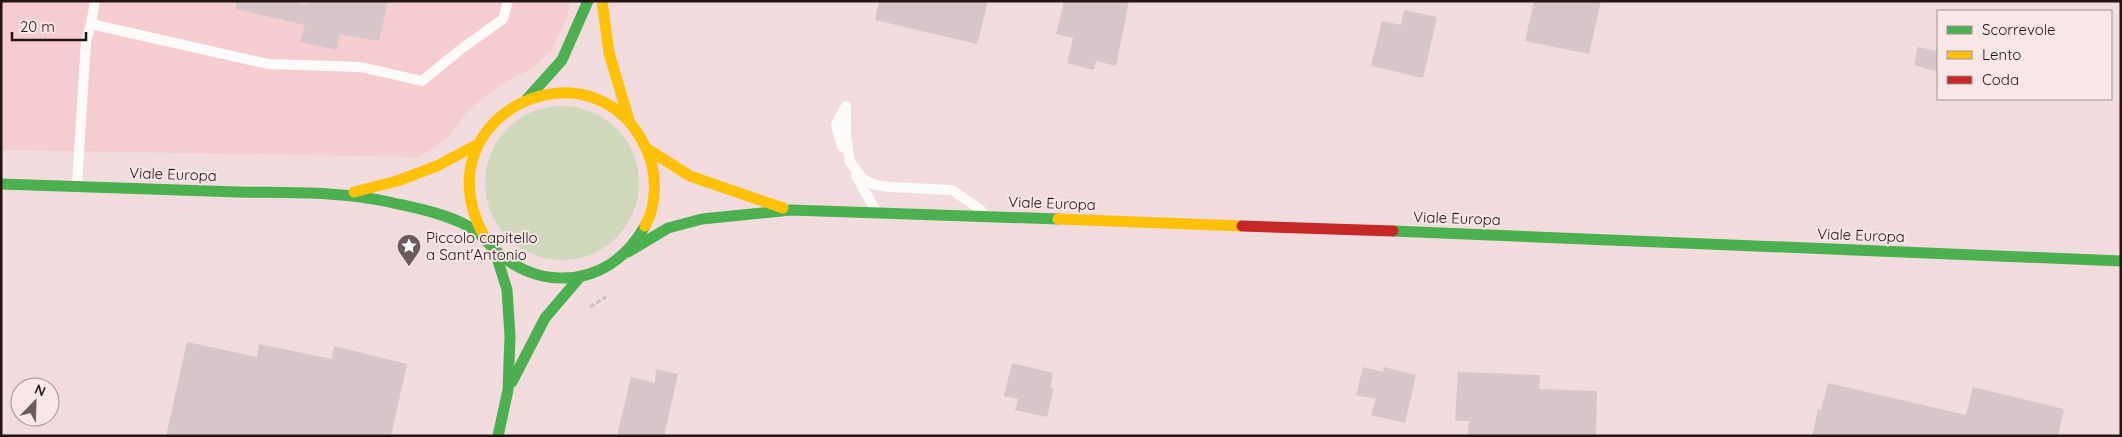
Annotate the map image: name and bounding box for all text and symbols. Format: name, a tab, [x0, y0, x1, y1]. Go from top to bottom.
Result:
scale bar	[12, 10, 86, 42]
legend	[1937, 10, 2112, 100]
text: 20 m	[20, 17, 55, 36]
text: Scorrevole	[1982, 20, 2056, 39]
text: Lento	[1982, 45, 2021, 64]
text: Coda	[1982, 70, 2019, 89]
street label: Viale Europa	[129, 163, 217, 185]
street label: Viale Europa	[1008, 192, 1096, 214]
street label: Viale Europa	[1413, 207, 1501, 229]
street label: Viale Europa	[1817, 224, 1905, 246]
place label: Piccolo capitello a Sant'Antonio	[426, 228, 538, 264]
place icon: Piccolo capitello a Sant'Antonio	[396, 233, 422, 267]
north arrow	[10, 377, 60, 427]
text: N	[32, 380, 48, 400]

